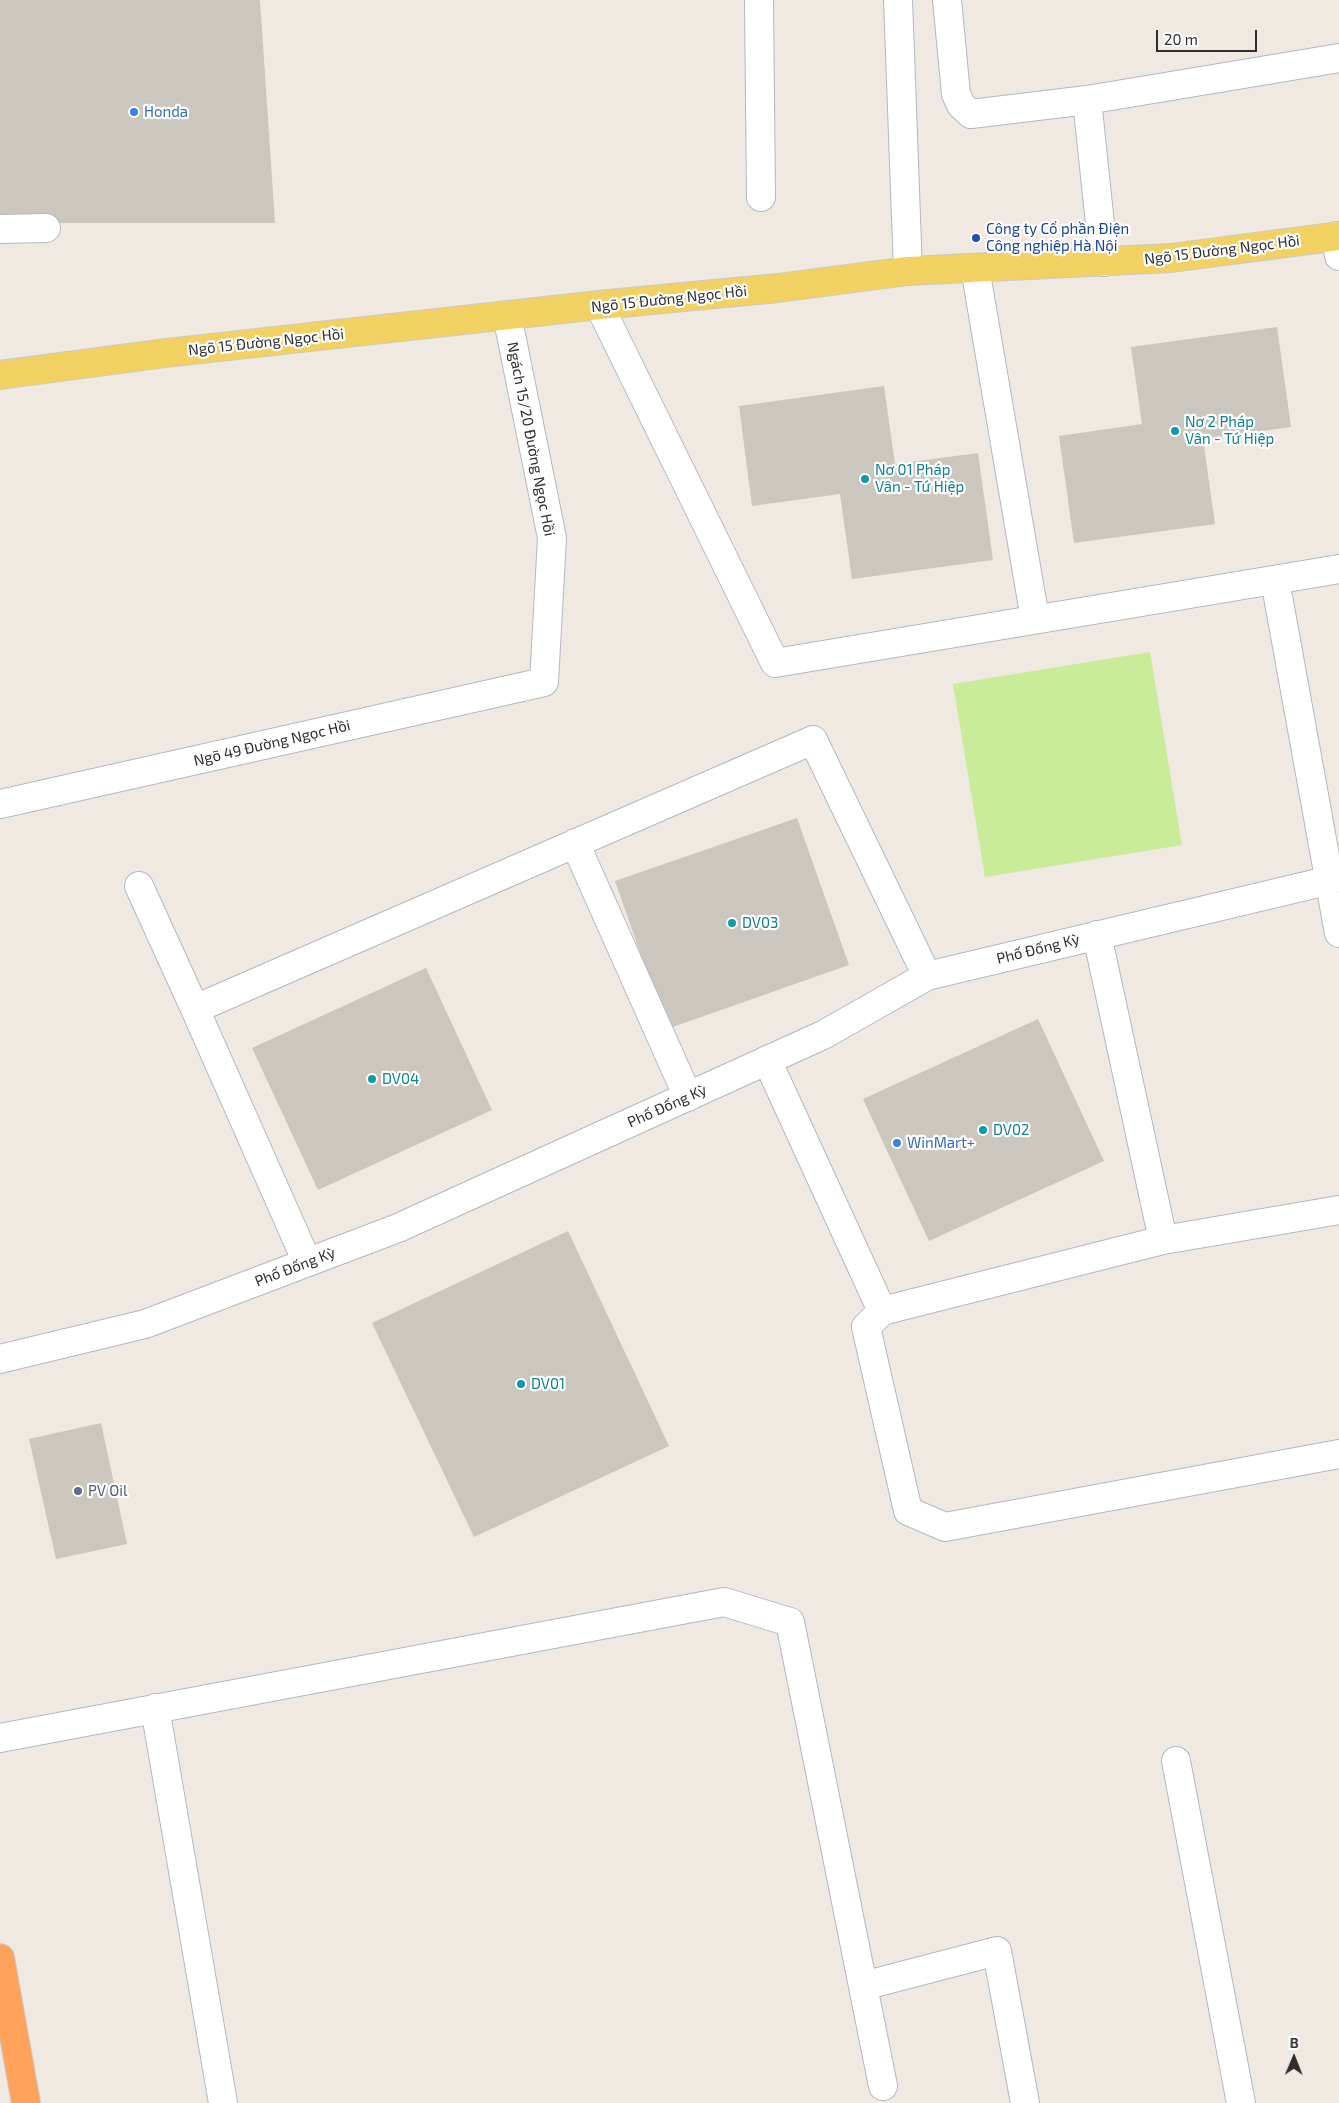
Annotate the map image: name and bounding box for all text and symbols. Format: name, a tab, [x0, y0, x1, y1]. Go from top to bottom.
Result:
scale bar	[1159, 20, 1260, 52]
text: 20 m	[1164, 30, 1198, 48]
place label: Honda	[144, 103, 188, 121]
marker: Honda	[128, 106, 140, 118]
place label: Công ty Cổ phần Điện Công nghiệp Hà Nội	[986, 220, 1129, 255]
marker: Công ty Cổ phần Điện Công nghiệp Hà Nội	[970, 232, 982, 244]
street label: Ngõ 15 Đường Ngọc Hồi	[1143, 232, 1301, 268]
street label: Ngõ 15 Đường Ngọc Hồi	[590, 282, 748, 316]
street label: Ngõ 15 Đường Ngọc Hồi	[187, 325, 345, 359]
street label: Ngách 15/20 Đường Ngọc Hồi	[503, 340, 559, 538]
place label: Nơ 2 Pháp Vân - Tứ Hiệp	[1185, 413, 1274, 448]
marker: Nơ 2 Pháp Vân - Tứ Hiệp	[1169, 425, 1181, 437]
place label: Nơ 01 Pháp Vân - Tứ Hiệp	[875, 461, 964, 496]
marker: Nơ 01 Pháp Vân - Tứ Hiệp	[859, 473, 871, 485]
street label: Ngõ 49 Đường Ngọc Hồi	[192, 716, 352, 770]
place label: DV03	[742, 914, 778, 932]
marker: DV03	[726, 917, 738, 929]
street label: Phố Đống Kỳ	[995, 930, 1081, 968]
place label: DV04	[382, 1070, 419, 1088]
marker: DV04	[366, 1073, 378, 1085]
street label: Phố Đống Kỳ	[625, 1081, 709, 1131]
place label: DV02	[993, 1121, 1029, 1139]
marker: DV02	[977, 1124, 989, 1136]
place label: WinMart+	[907, 1134, 975, 1152]
marker: WinMart+	[891, 1137, 903, 1149]
street label: Phố Đống Kỳ	[252, 1243, 338, 1291]
place label: DV01	[531, 1375, 565, 1393]
marker: DV01	[515, 1378, 527, 1390]
place label: PV Oil	[88, 1482, 128, 1500]
marker: PV Oil	[72, 1485, 84, 1497]
north arrow	[1269, 2033, 1319, 2083]
text: B	[1290, 2034, 1299, 2051]

